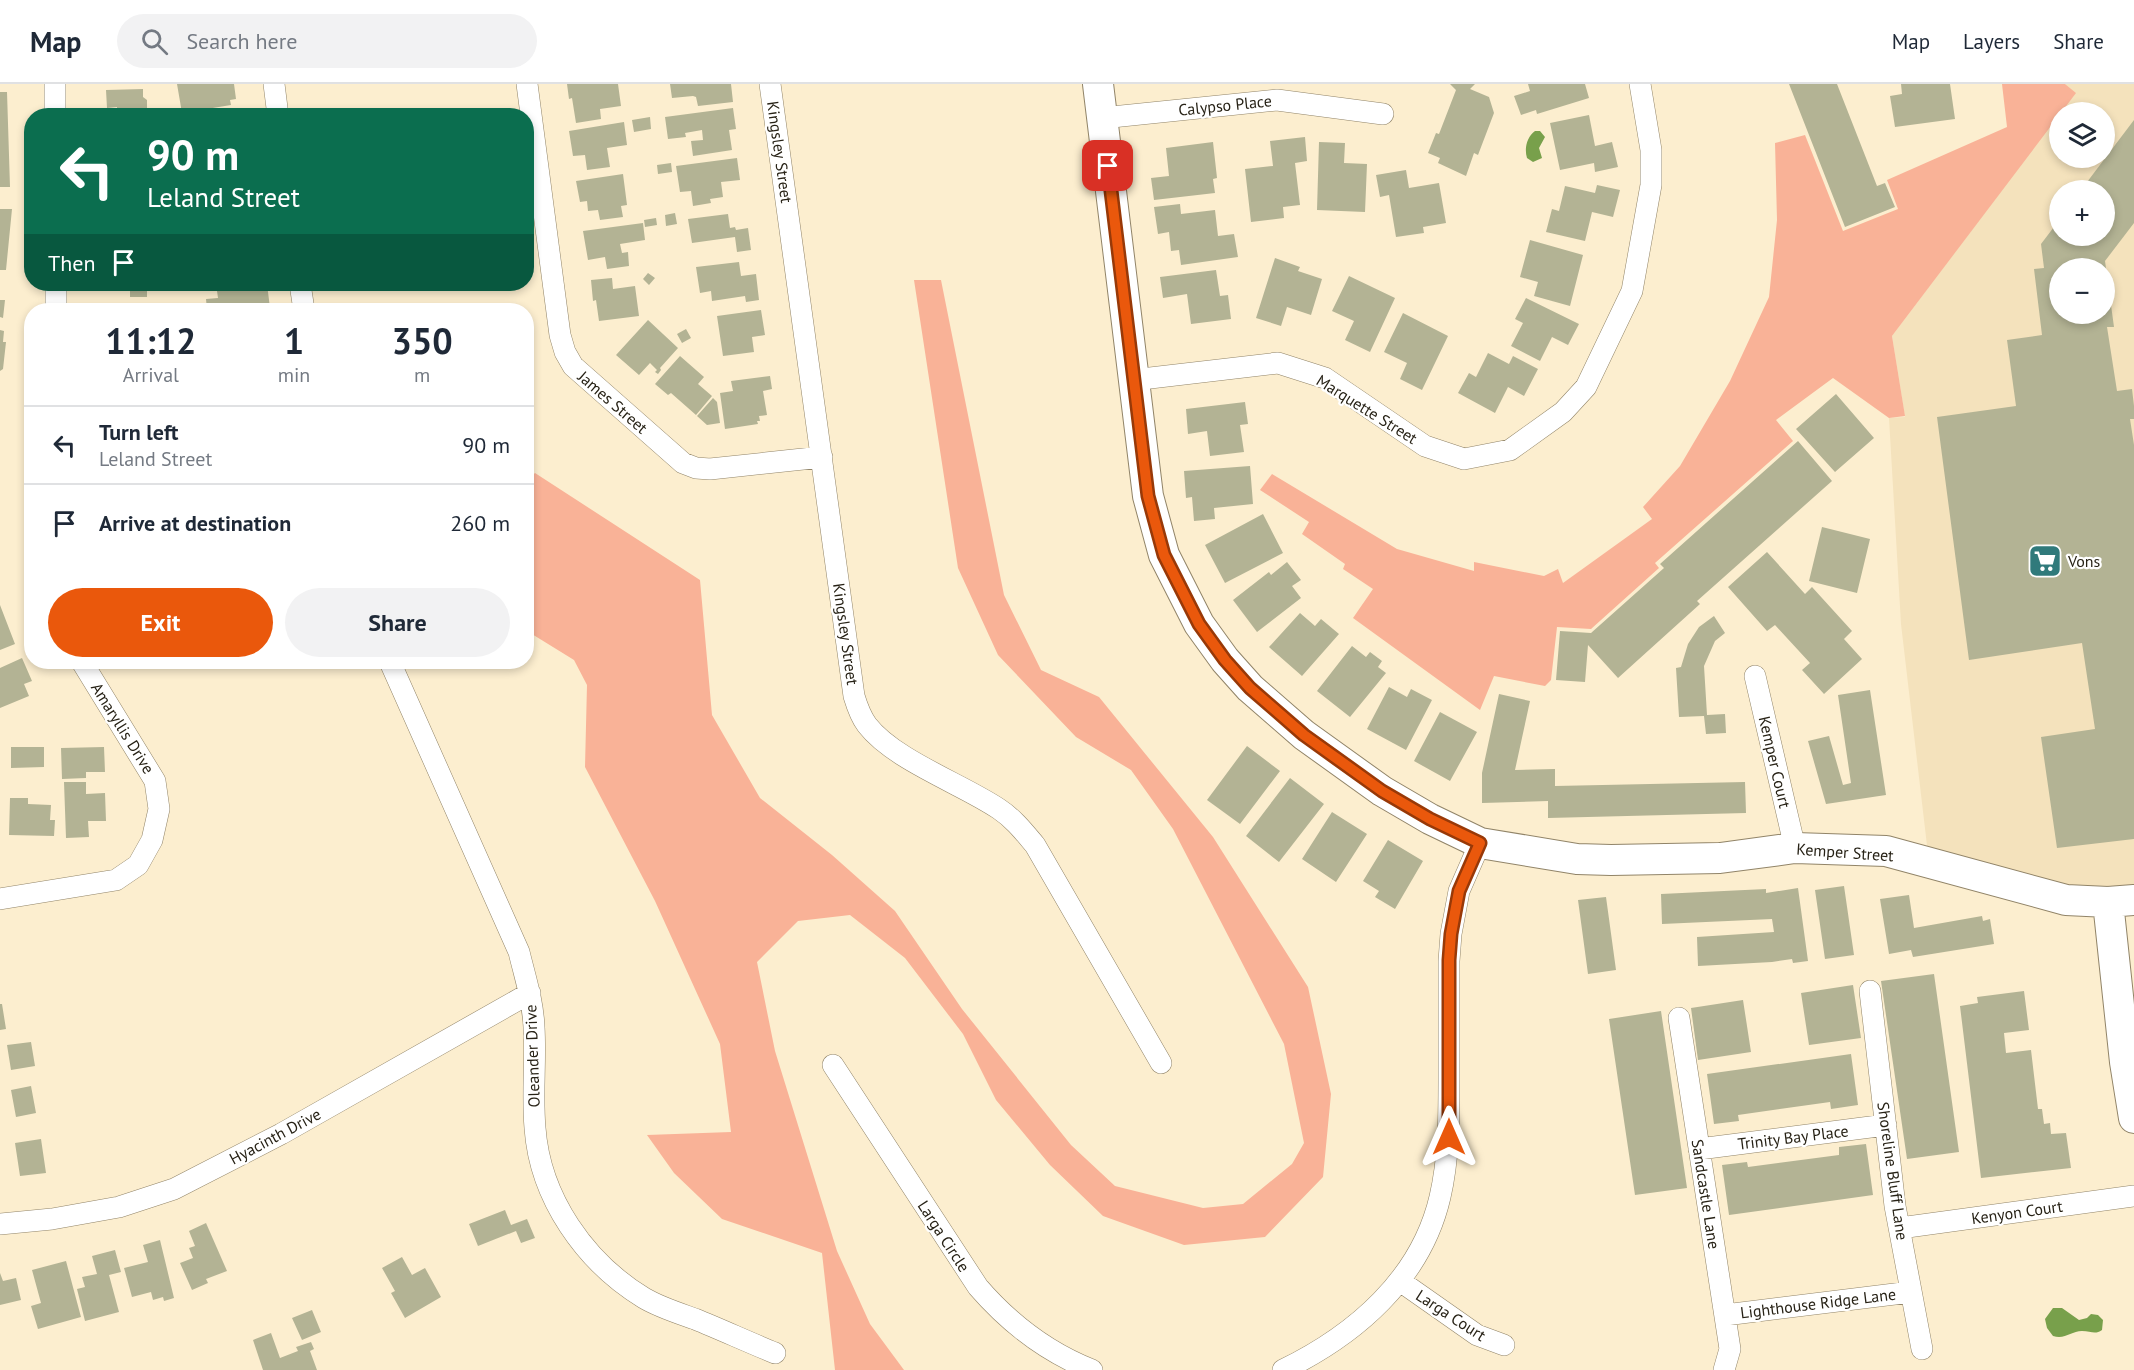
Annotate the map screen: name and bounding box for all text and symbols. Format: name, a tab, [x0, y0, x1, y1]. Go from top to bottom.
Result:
search box	[117, 14, 537, 68]
text: Map	[30, 23, 81, 60]
icon: search	[138, 25, 171, 58]
text: Search here	[186, 27, 297, 55]
text: Map	[1892, 28, 1930, 55]
text: Layers	[1963, 28, 2020, 55]
text: Share	[2053, 28, 2104, 55]
street label: Calypso Place	[1177, 90, 1273, 120]
street label: Kingsley Street	[763, 100, 797, 205]
map controls	[2049, 102, 2115, 324]
button: layers	[2049, 102, 2115, 168]
text: 90 m	[147, 127, 239, 182]
icon: left	[48, 132, 126, 210]
pin	[1082, 140, 1133, 191]
icon: arrive	[1091, 149, 1124, 182]
text: Leland Street	[147, 180, 300, 214]
button: +	[2049, 180, 2115, 246]
icon: arrive	[107, 246, 140, 279]
text: Then	[48, 249, 95, 277]
button: −	[2049, 258, 2115, 324]
text: 11:12	[105, 317, 197, 364]
text: 1	[284, 317, 304, 364]
text: 350	[392, 317, 453, 364]
text: Arrival	[123, 362, 179, 388]
text: min	[278, 362, 310, 388]
text: m	[414, 362, 430, 388]
street label: James Street	[573, 366, 652, 438]
street label: Marquette Street	[1313, 370, 1422, 448]
text: Turn left	[99, 418, 179, 446]
icon: left	[48, 429, 81, 462]
text: 90 m	[462, 431, 510, 459]
text: Leland Street	[99, 446, 212, 472]
icon: arrive	[48, 507, 81, 540]
text: Arrive at destination	[99, 509, 291, 537]
text: 260 m	[450, 509, 510, 537]
supermarket icon: Vons	[2027, 543, 2063, 579]
place label: Vons	[2067, 551, 2100, 571]
street label: Kingsley Street	[829, 582, 863, 687]
button: Exit	[48, 588, 273, 657]
button: Share	[285, 588, 510, 657]
street label: Amaryllis Drive	[87, 679, 159, 777]
street label: Kemper Court	[1755, 714, 1795, 810]
street label: Kemper Street	[1796, 839, 1895, 865]
street label: Oleander Drive	[520, 1004, 544, 1108]
street label: Shoreline Bluff Lane	[1873, 1101, 1913, 1241]
street label: Hyacinth Drive	[226, 1104, 324, 1168]
position arrow	[1417, 1105, 1481, 1169]
street label: Trinity Bay Place	[1736, 1120, 1850, 1154]
street label: Sandcastle Lane	[1687, 1138, 1725, 1250]
street label: Kenyon Court	[1970, 1196, 2064, 1228]
street label: Larga Circle	[914, 1197, 974, 1275]
street label: Lighthouse Ridge Lane	[1739, 1284, 1897, 1322]
street label: Larga Court	[1412, 1285, 1490, 1345]

